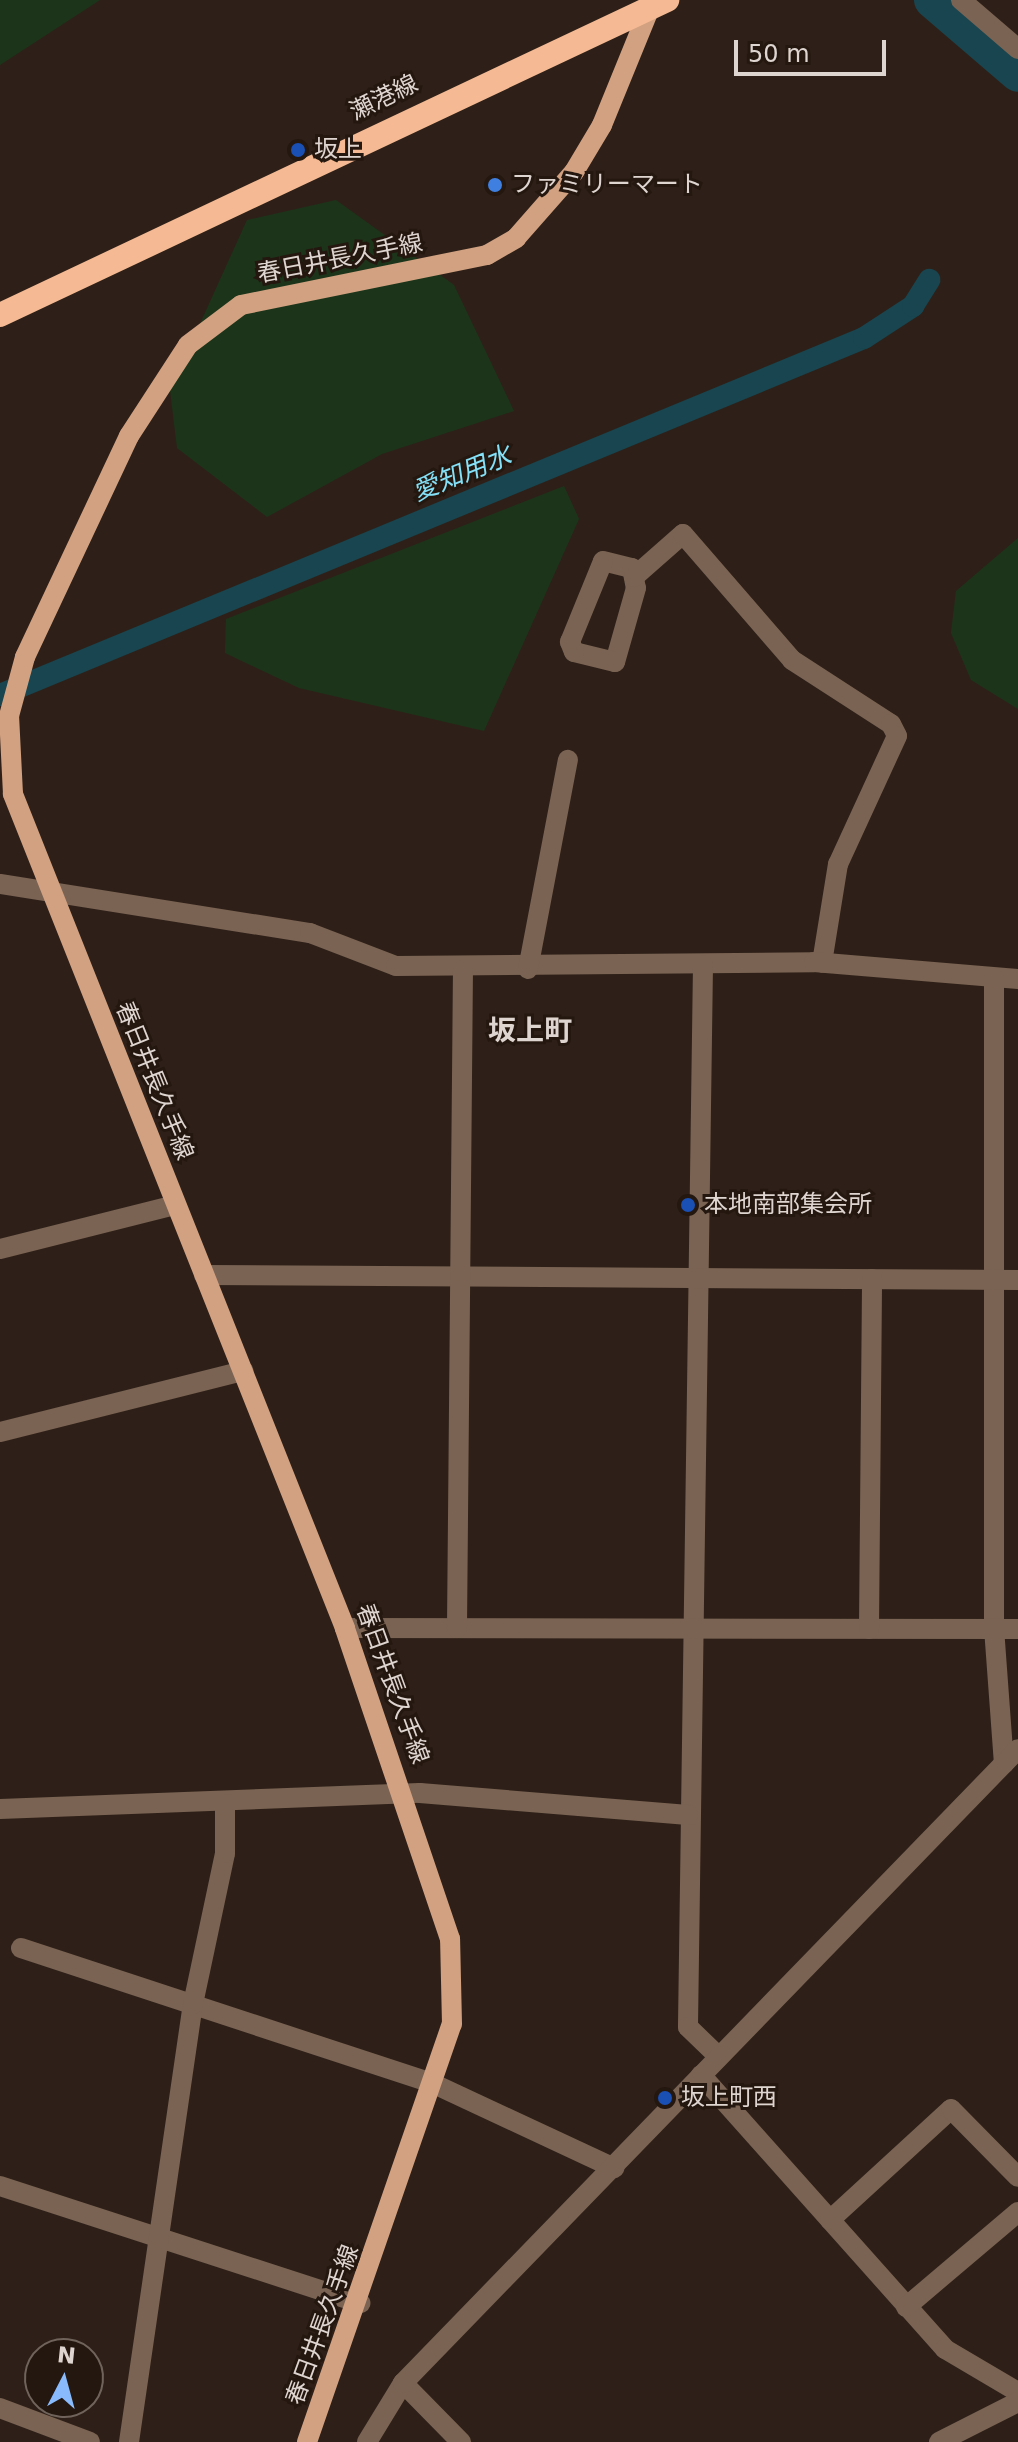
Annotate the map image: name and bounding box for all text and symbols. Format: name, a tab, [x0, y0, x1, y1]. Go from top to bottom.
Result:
scale bar	[738, 24, 890, 74]
text: 50 m	[748, 40, 810, 68]
street label: 瀬港線	[345, 69, 423, 127]
place label: 坂上	[314, 136, 362, 164]
marker: 坂上	[289, 141, 307, 159]
place label: ファミリーマート	[511, 171, 703, 199]
marker: ファミリーマート	[486, 176, 504, 194]
street label: 春日井長久手線	[255, 229, 425, 289]
water label: 愛知用水	[408, 440, 516, 508]
street label: 春日井長久手線	[109, 998, 199, 1164]
district label: 坂上町	[488, 1014, 572, 1048]
place label: 本地南部集会所	[704, 1191, 872, 1219]
marker: 本地南部集会所	[679, 1196, 697, 1214]
street label: 春日井長久手線	[350, 1600, 434, 1768]
place label: 坂上町西	[681, 2084, 777, 2112]
marker: 坂上町西	[656, 2089, 674, 2107]
street label: 春日井長久手線	[281, 2241, 365, 2409]
north arrow	[24, 2338, 104, 2418]
text: N	[56, 2342, 77, 2369]

